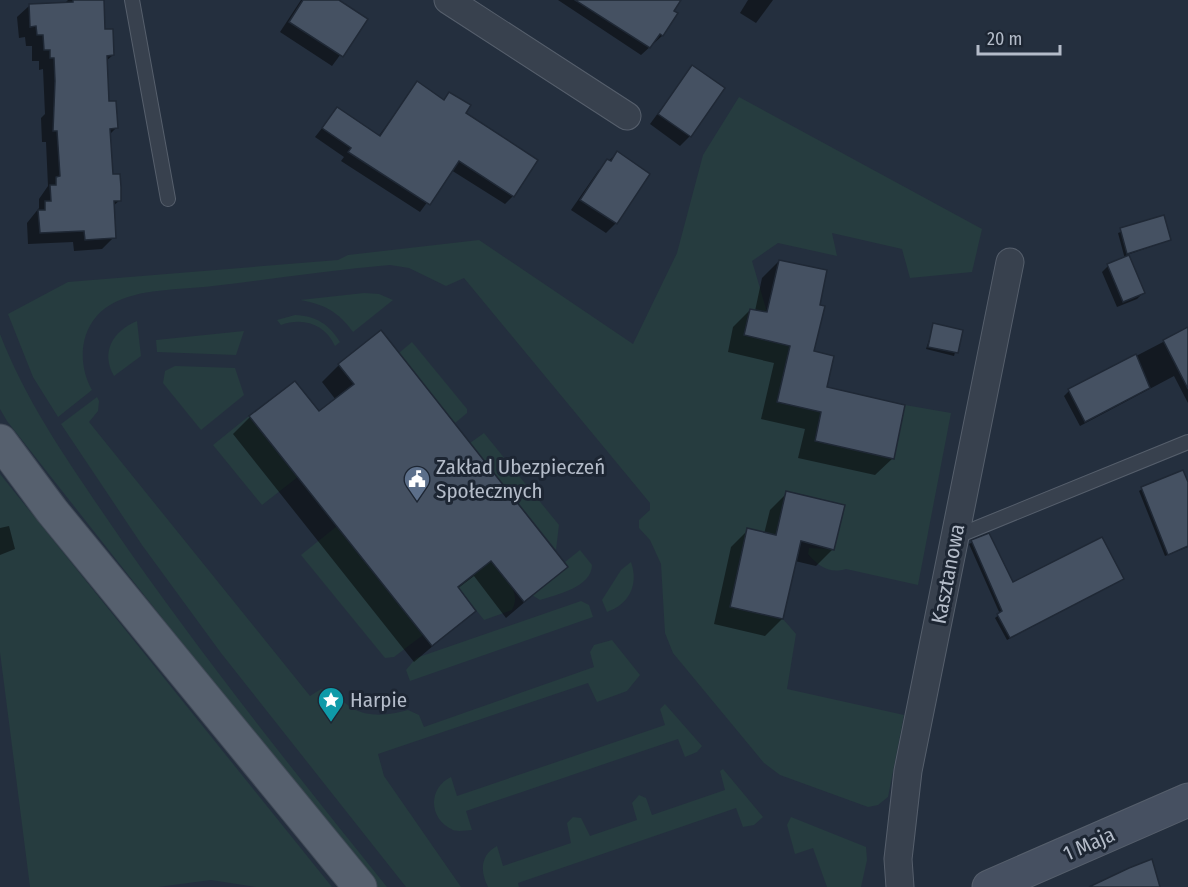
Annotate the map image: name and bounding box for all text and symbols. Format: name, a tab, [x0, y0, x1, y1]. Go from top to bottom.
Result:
scale bar	[978, 18, 1060, 56]
text: 20 m	[987, 28, 1022, 50]
place label: Zakład Ubezpieczeń Społecznych	[436, 454, 605, 504]
public building icon: Zakład Ubezpieczeń Społecznych	[402, 464, 432, 502]
street label: Kasztanowa	[926, 522, 970, 626]
place icon: Harpie	[316, 685, 346, 723]
place label: Harpie	[350, 687, 407, 713]
street label: 1 Maja	[1059, 821, 1119, 867]

